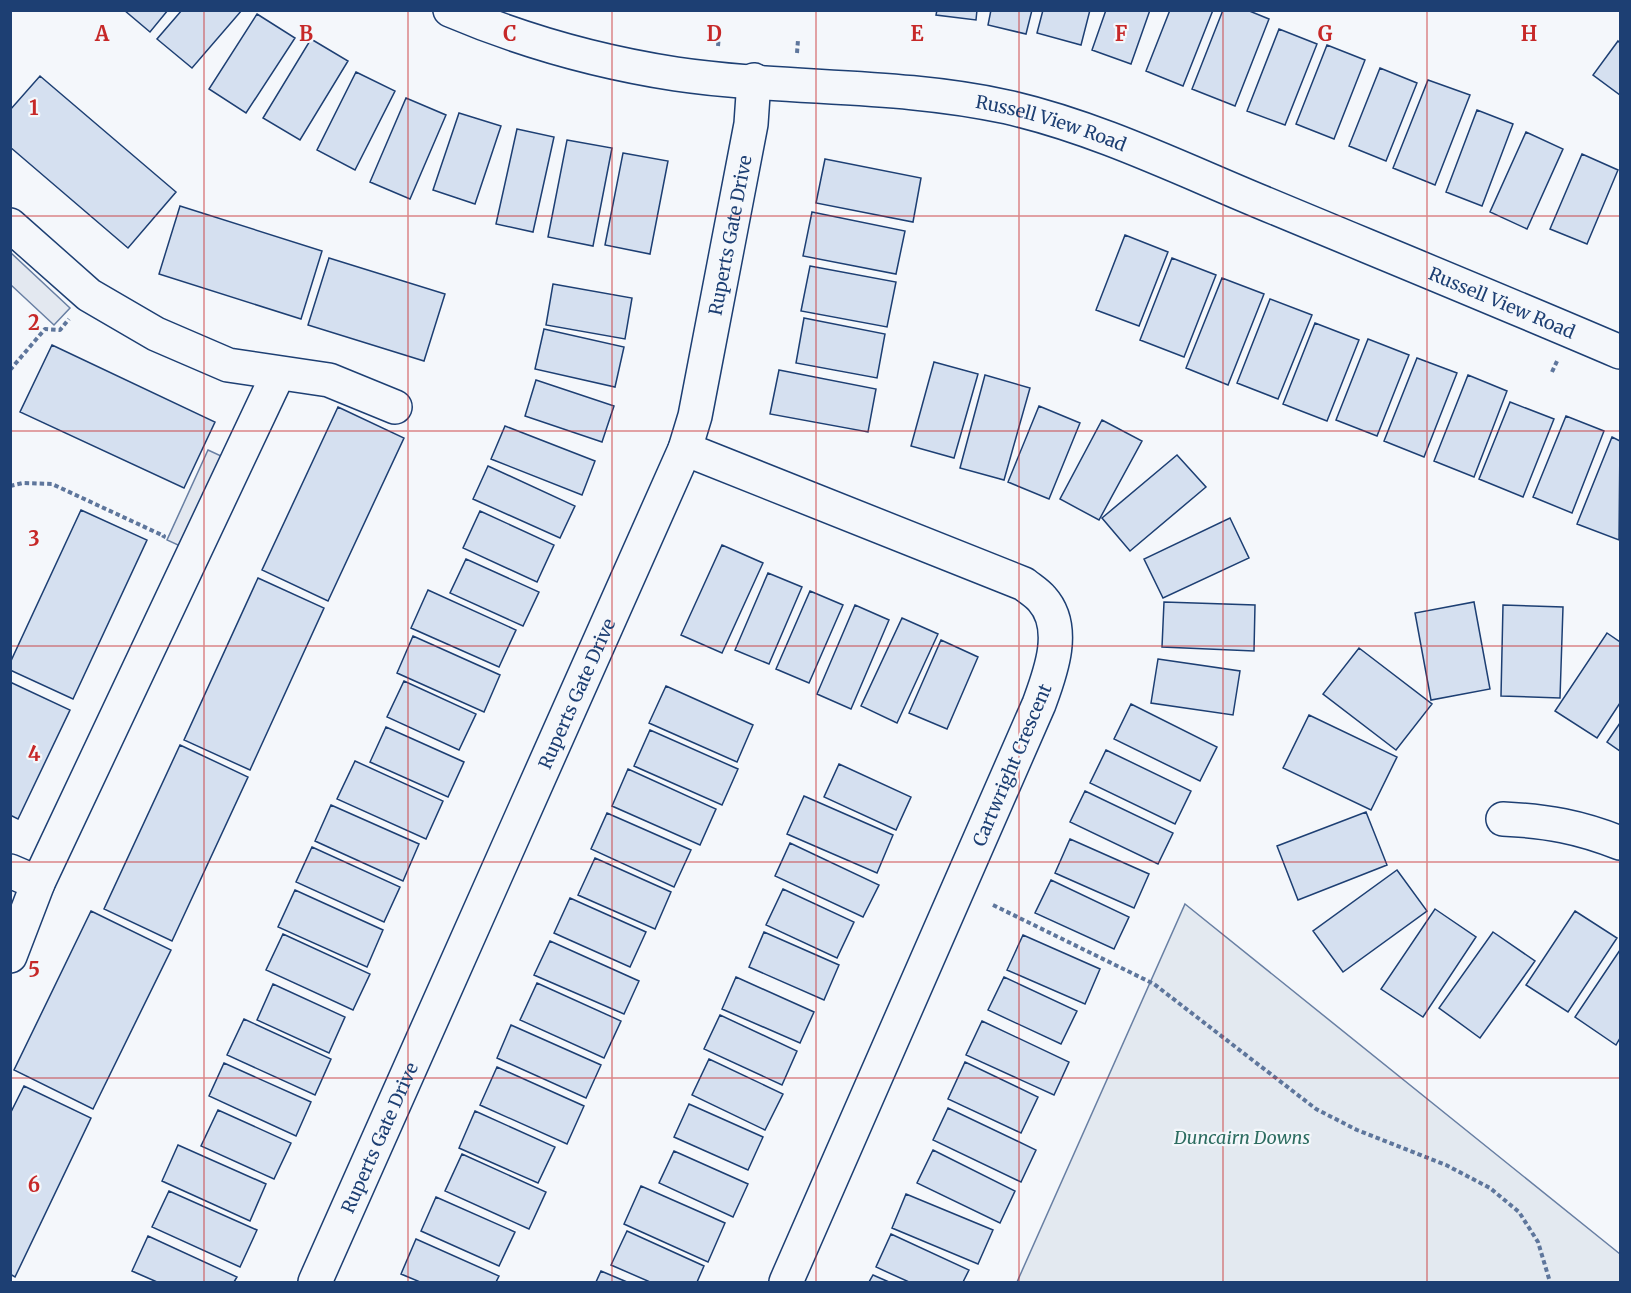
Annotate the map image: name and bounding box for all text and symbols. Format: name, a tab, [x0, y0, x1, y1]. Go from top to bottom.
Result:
text: A	[94, 21, 110, 46]
text: B	[299, 21, 313, 46]
text: C	[503, 21, 517, 46]
text: D	[706, 21, 722, 46]
text: E	[910, 21, 924, 46]
text: F	[1115, 21, 1128, 46]
text: G	[1318, 21, 1333, 46]
text: H	[1521, 21, 1537, 46]
street label: Russell View Road	[974, 90, 1130, 156]
text: 1	[29, 95, 39, 120]
street label: Ruperts Gate Drive	[703, 153, 756, 317]
street label: Russell View Road	[1425, 261, 1579, 343]
text: 2	[28, 310, 40, 335]
text: 3	[28, 526, 40, 551]
street label: Ruperts Gate Drive	[533, 615, 620, 772]
street label: Cartwright Crescent	[967, 680, 1057, 850]
text: 4	[28, 741, 41, 766]
text: 5	[28, 957, 40, 982]
street label: Ruperts Gate Drive	[336, 1059, 423, 1216]
park label: Duncairn Downs	[1173, 1126, 1310, 1149]
text: 6	[28, 1172, 40, 1197]

